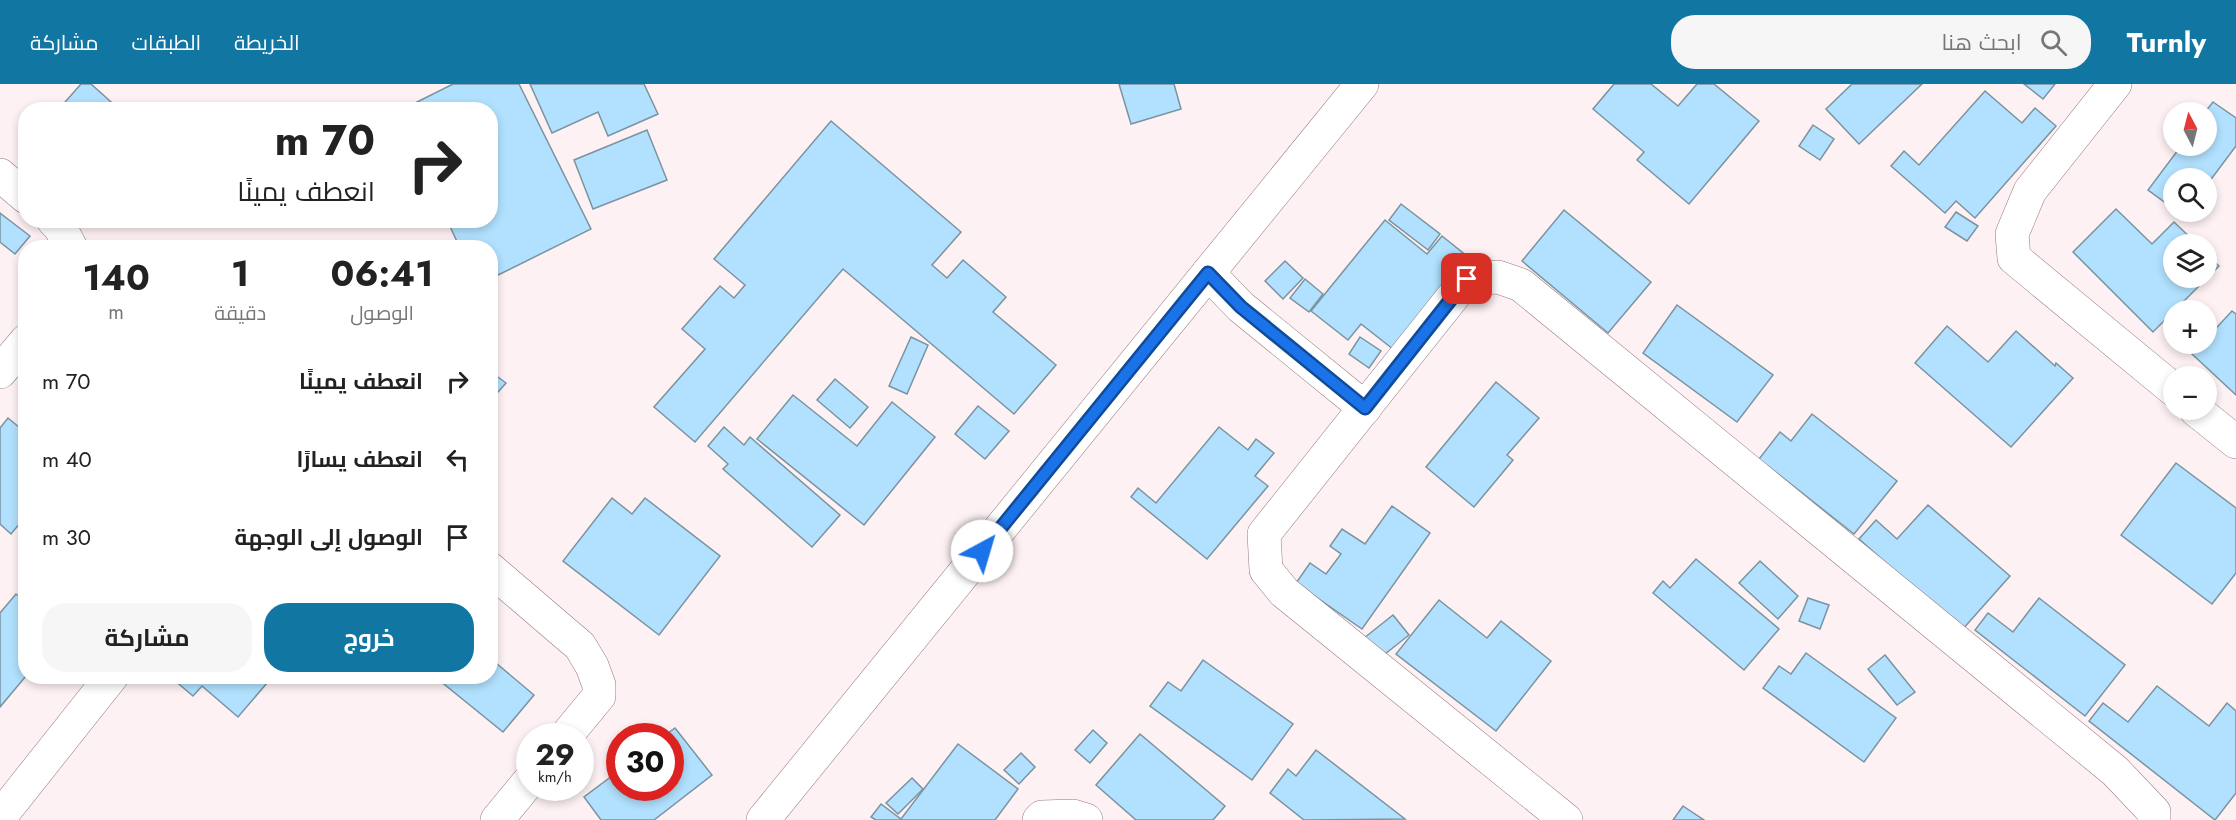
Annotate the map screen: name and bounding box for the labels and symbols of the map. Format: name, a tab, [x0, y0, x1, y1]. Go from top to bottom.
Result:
north arrow	[2163, 102, 2217, 156]
pin	[1441, 253, 1492, 304]
position arrow	[950, 519, 1014, 583]
speed limit sign: 30	[606, 723, 684, 801]

